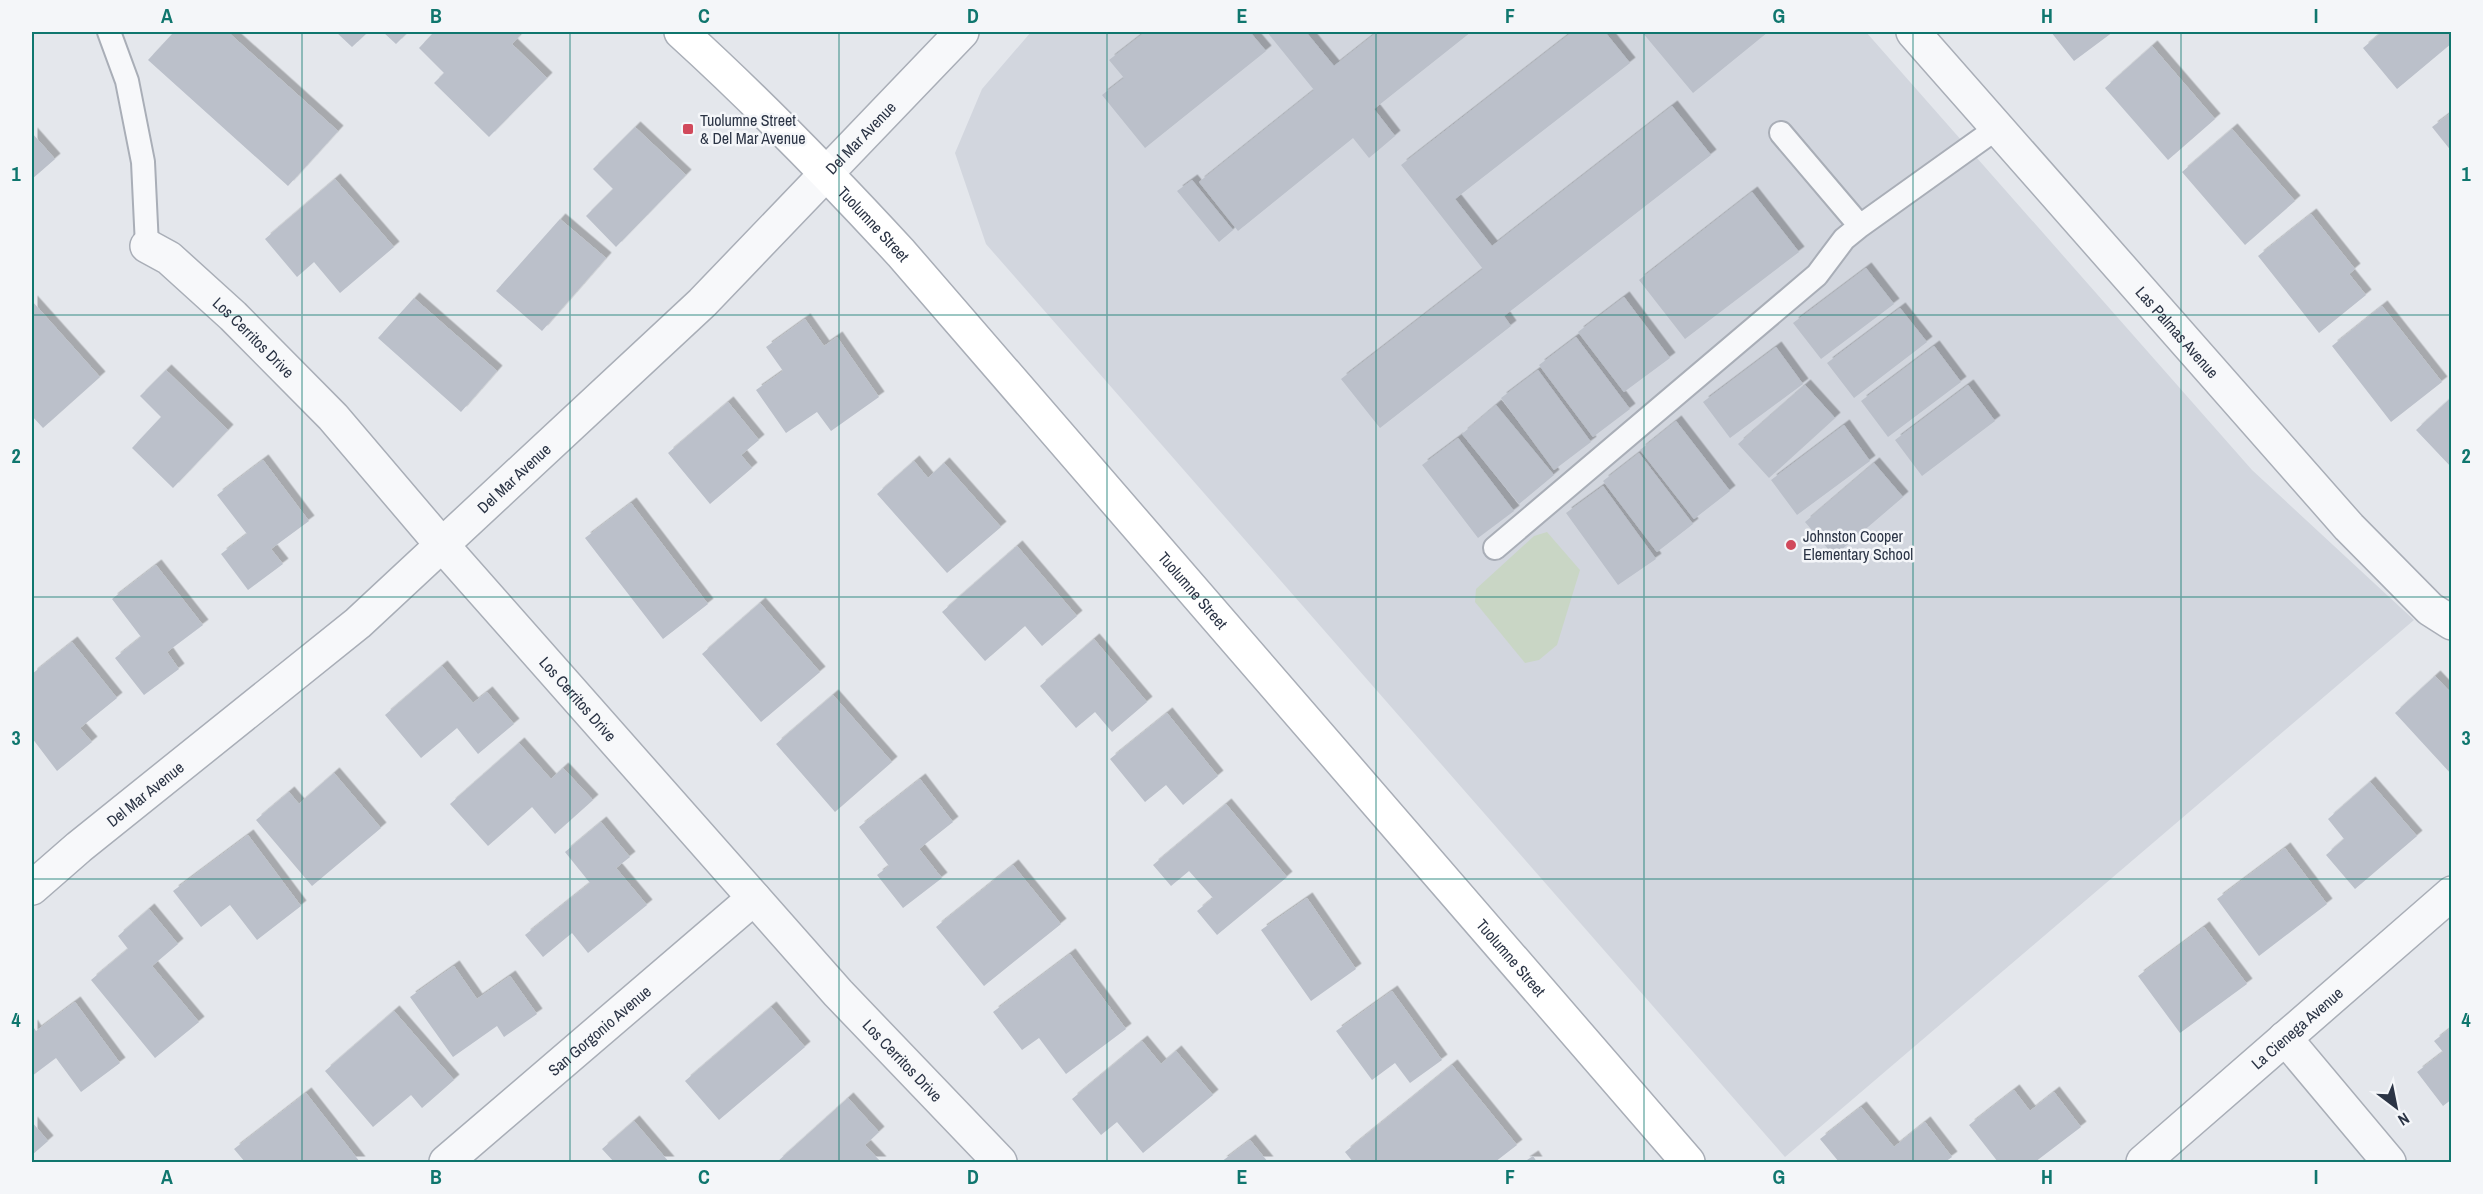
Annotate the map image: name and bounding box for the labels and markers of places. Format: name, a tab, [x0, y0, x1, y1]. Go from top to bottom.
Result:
place label: Tuolumne Street & Del Mar Avenue	[700, 109, 806, 149]
marker: Tuolumne Street & Del Mar Avenue	[681, 122, 695, 136]
place label: Johnston Cooper Elementary School	[1803, 525, 1913, 565]
marker: Johnston Cooper Elementary School	[1784, 538, 1798, 552]

